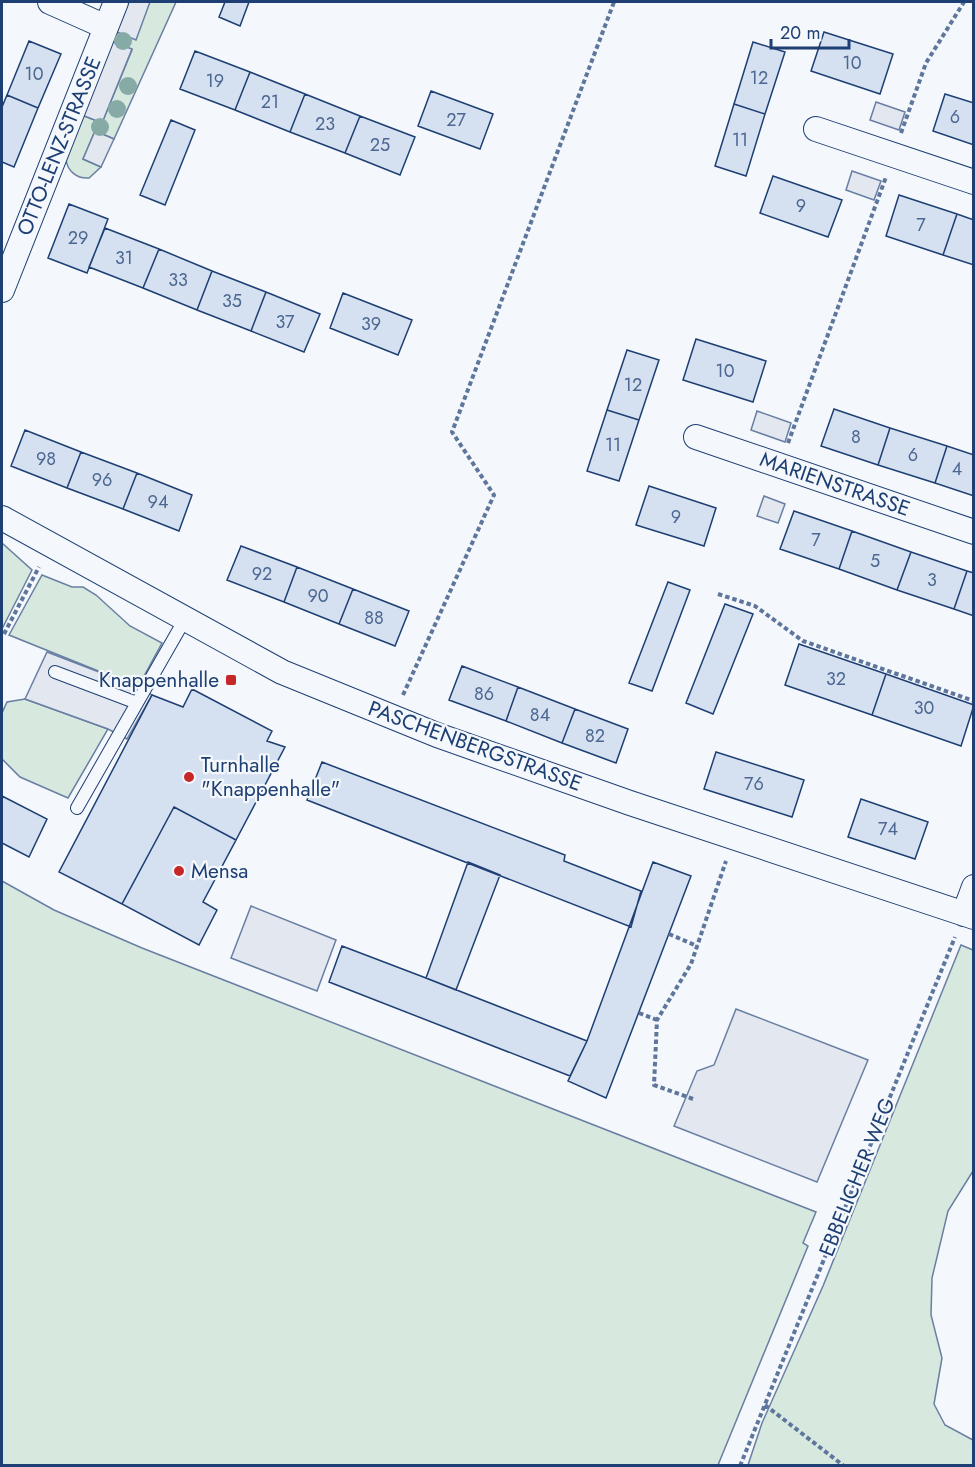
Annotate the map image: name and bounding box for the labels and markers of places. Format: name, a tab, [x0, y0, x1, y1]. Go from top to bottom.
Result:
place label: Knappenhalle	[99, 665, 219, 695]
marker: Knappenhalle	[224, 673, 238, 687]
place label: Turnhalle "Knappenhalle"	[201, 750, 340, 804]
marker: Turnhalle "Knappenhalle"	[182, 770, 196, 784]
place label: Mensa	[191, 856, 248, 886]
marker: Mensa	[172, 864, 186, 878]

